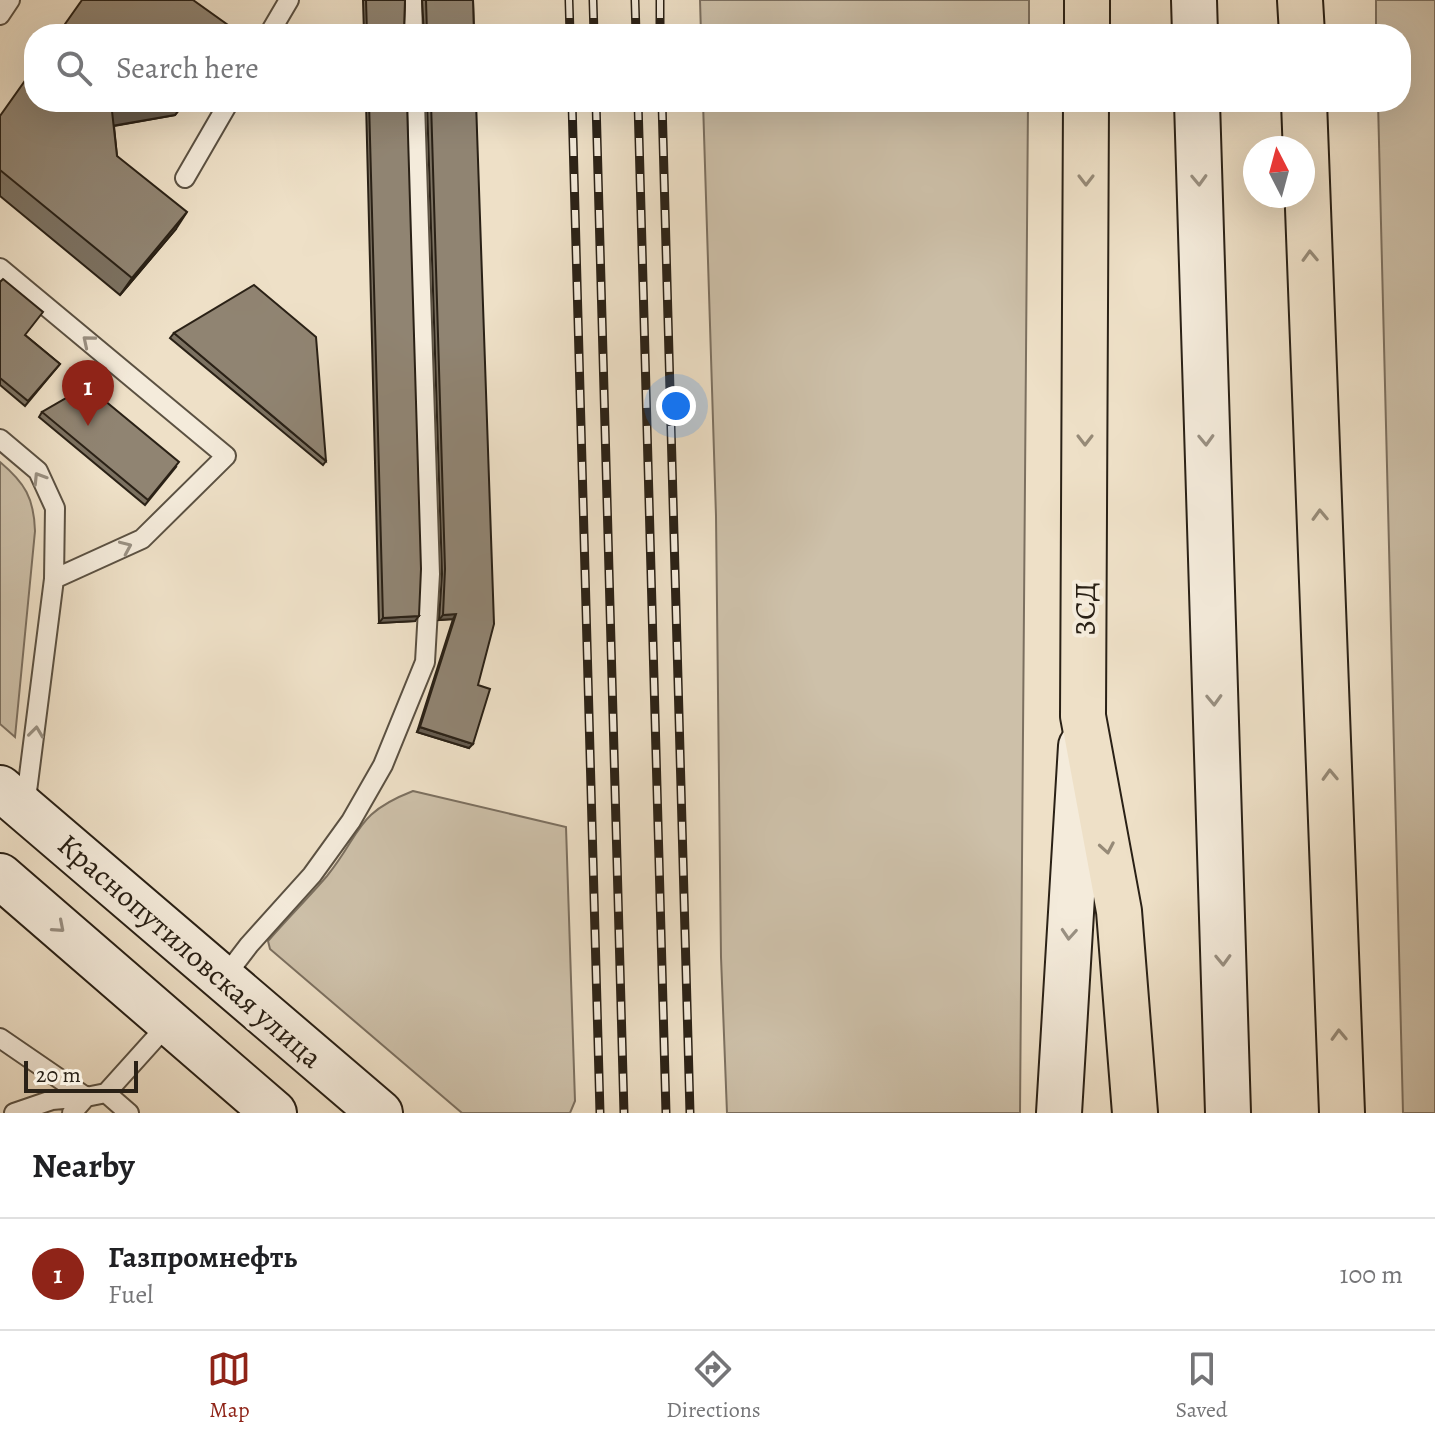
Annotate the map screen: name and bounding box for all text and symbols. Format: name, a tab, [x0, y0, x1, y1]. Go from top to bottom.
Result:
search box	[24, 24, 1411, 112]
icon: search	[52, 46, 96, 90]
text: Search here	[116, 48, 259, 88]
north arrow	[1243, 136, 1315, 208]
one-way arrow	[1077, 174, 1095, 187]
one-way arrow	[1190, 174, 1207, 187]
one-way arrow	[1301, 249, 1318, 262]
one-way arrow	[82, 336, 97, 351]
pin: 1	[62, 360, 114, 426]
your location	[656, 386, 696, 426]
one-way arrow	[1076, 434, 1094, 447]
one-way arrow	[1197, 434, 1214, 447]
one-way arrow	[34, 472, 49, 486]
one-way arrow	[1311, 508, 1328, 521]
one-way arrow	[117, 541, 132, 557]
street label: ЗСД	[1065, 582, 1105, 636]
one-way arrow	[1205, 694, 1222, 707]
one-way arrow	[27, 725, 44, 739]
one-way arrow	[1321, 768, 1338, 781]
street label: Краснопутиловская улица	[49, 825, 331, 1077]
one-way arrow	[1098, 841, 1115, 855]
one-way arrow	[49, 917, 64, 932]
one-way arrow	[1061, 928, 1078, 941]
one-way arrow	[1214, 954, 1231, 967]
one-way arrow	[1331, 1028, 1348, 1041]
scale bar	[24, 1057, 138, 1093]
text: 20 m	[36, 1060, 81, 1090]
text: Nearby	[32, 1142, 135, 1189]
text: Газпромнефть	[108, 1237, 297, 1277]
text: 1	[53, 1257, 63, 1292]
text: 100 m	[1340, 1257, 1403, 1292]
text: Fuel	[108, 1277, 153, 1312]
tab: Map	[207, 1347, 251, 1425]
tab: Directions	[666, 1347, 761, 1425]
tab: Saved	[1175, 1347, 1228, 1425]

